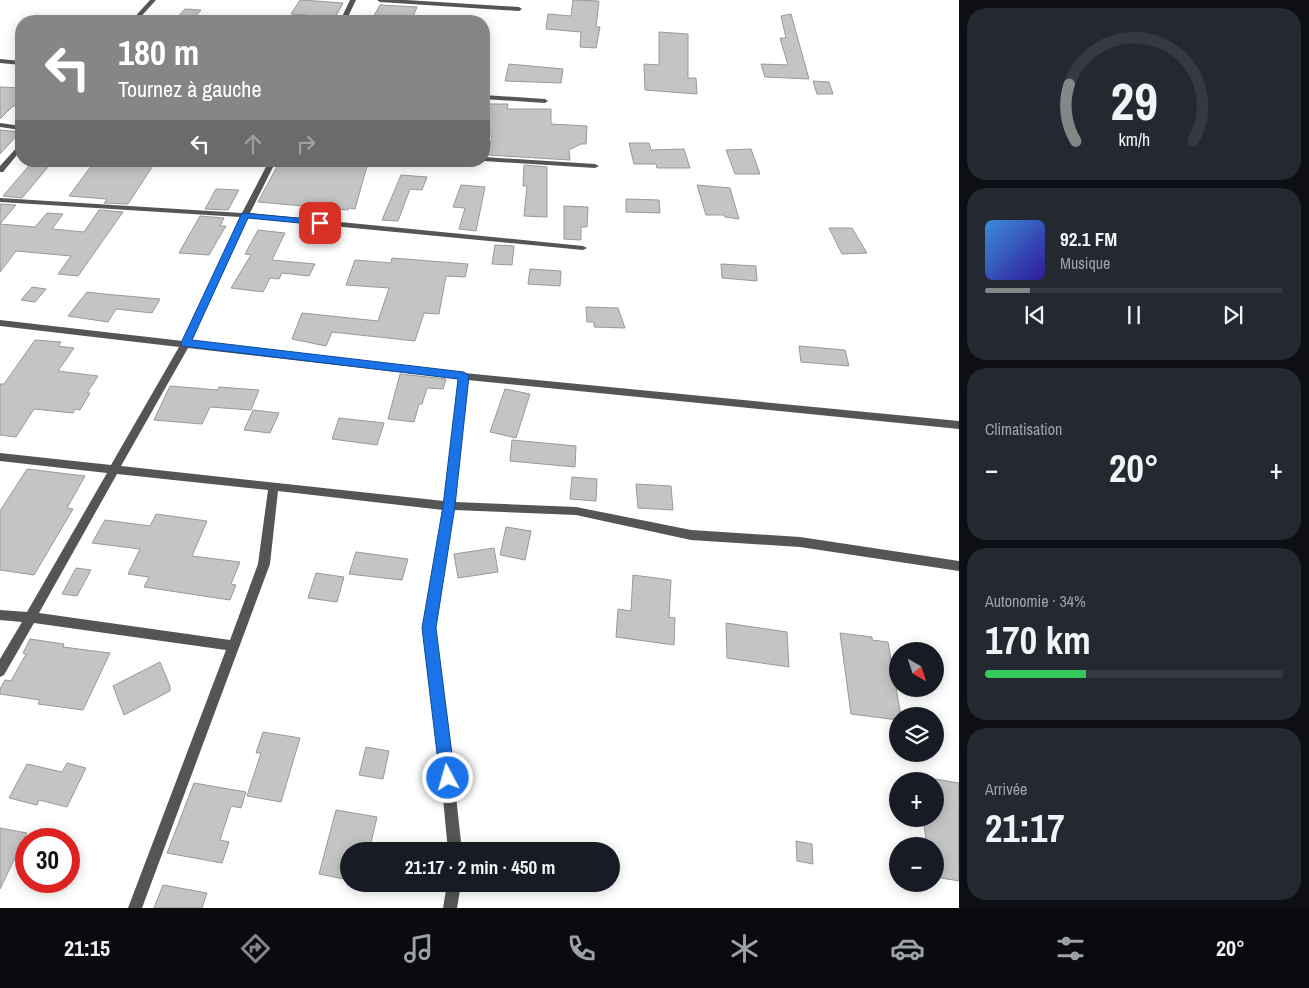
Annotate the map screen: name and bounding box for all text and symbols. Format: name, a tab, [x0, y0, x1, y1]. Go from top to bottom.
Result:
text: 180 m	[118, 29, 199, 76]
icon: left	[35, 35, 100, 100]
text: 29	[1110, 66, 1158, 136]
text: Tournez à gauche	[118, 74, 261, 104]
text: km/h	[1118, 128, 1150, 152]
icon: left	[186, 130, 214, 158]
icon: ahead	[239, 130, 267, 158]
icon: right	[292, 130, 320, 158]
pin	[299, 202, 341, 244]
icon: arrive	[306, 209, 334, 237]
text: 92.1 FM	[1060, 226, 1117, 252]
text: Musique	[1060, 252, 1110, 274]
icon: previous	[1021, 301, 1049, 329]
icon: pause	[1120, 301, 1148, 329]
icon: next	[1219, 301, 1247, 329]
text: Climatisation	[985, 418, 1062, 440]
text: 20°	[1109, 443, 1159, 494]
text: −	[985, 450, 998, 488]
text: +	[1270, 450, 1283, 488]
text: Autonomie · 34%	[985, 590, 1086, 612]
text: 170 km	[985, 615, 1091, 666]
north arrow	[889, 642, 944, 698]
map controls	[889, 642, 944, 892]
button: layers	[889, 707, 944, 762]
position arrow	[421, 751, 473, 803]
button: +	[889, 772, 944, 827]
text: Arrivée	[985, 778, 1027, 800]
text: 21:17	[985, 803, 1065, 854]
speed limit sign: 30	[15, 828, 80, 893]
button: −	[889, 837, 944, 892]
text: 21:17 · 2 min · 450 m	[405, 854, 555, 880]
icon: directions	[238, 931, 273, 966]
icon: music	[401, 931, 436, 966]
icon: phone	[564, 931, 599, 966]
icon: climate	[727, 931, 762, 966]
icon: car	[890, 931, 925, 966]
icon: filters	[1053, 931, 1088, 966]
text: 21:15	[64, 933, 110, 963]
text: 20°	[1216, 933, 1245, 963]

